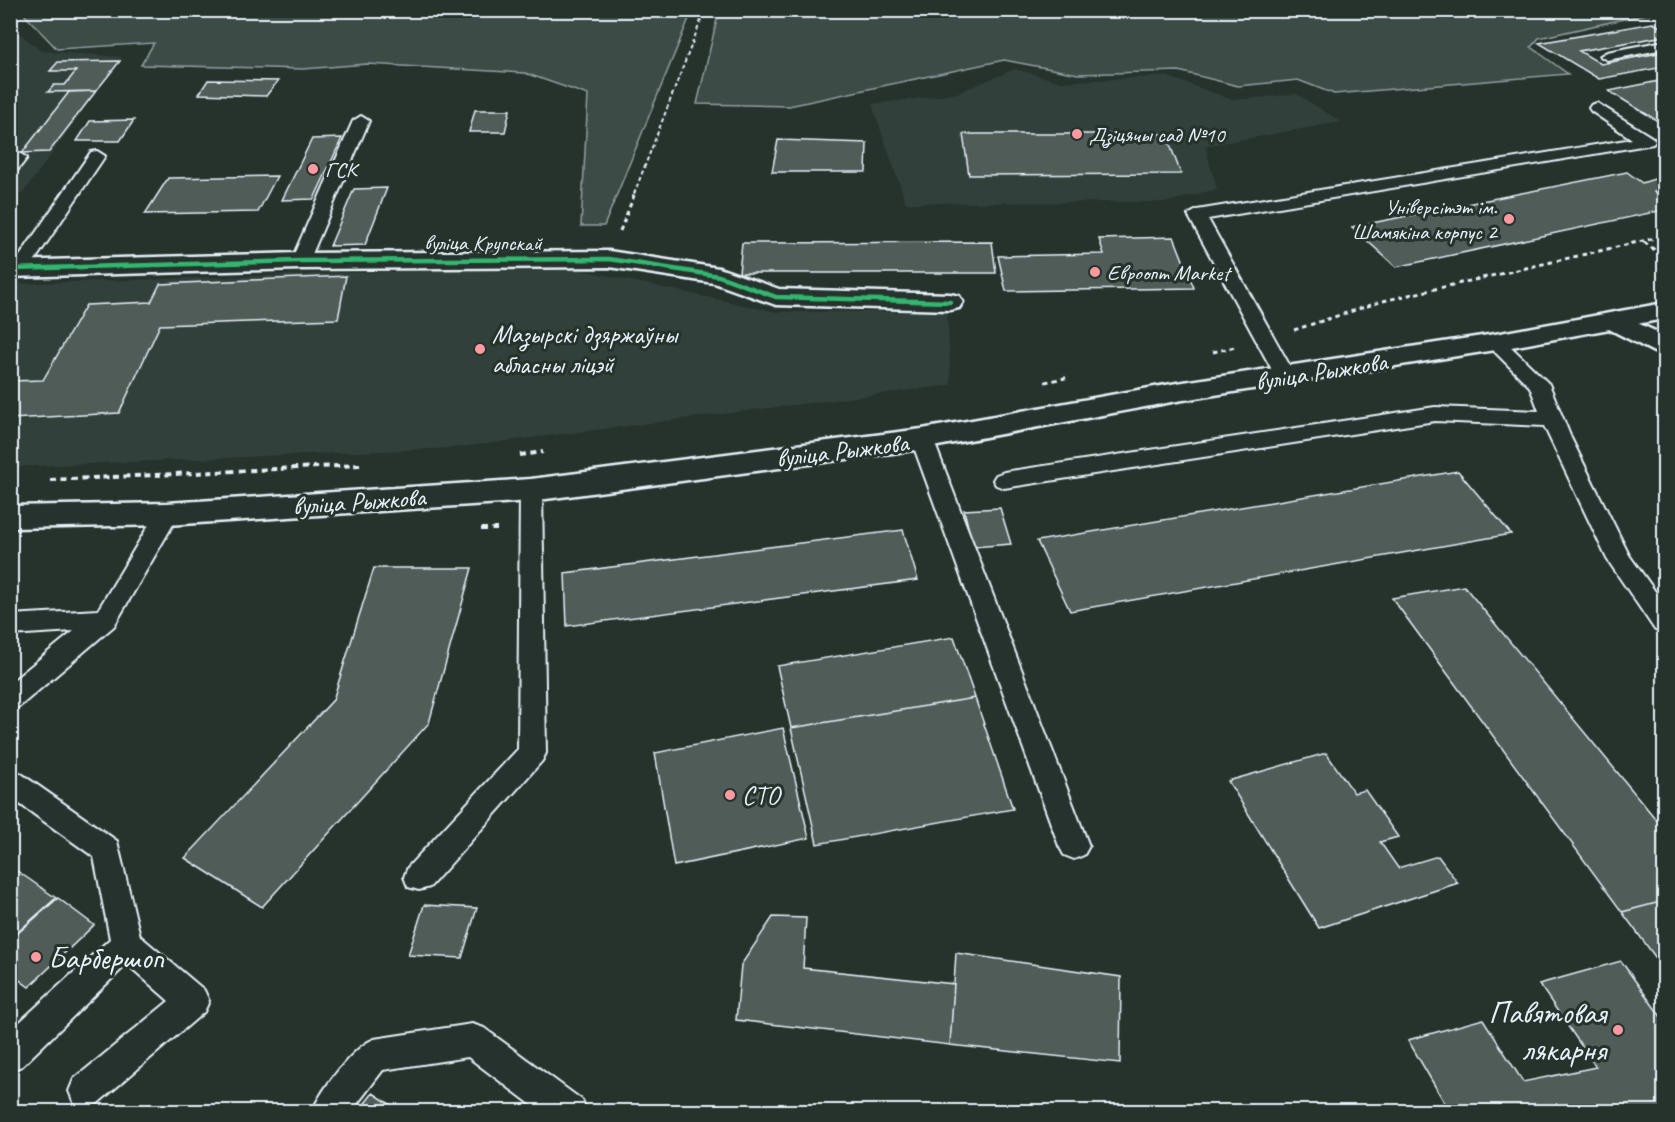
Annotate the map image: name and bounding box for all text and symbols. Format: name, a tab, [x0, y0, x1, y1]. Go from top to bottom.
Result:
place label: Дзіцячы сад №10	[1089, 121, 1227, 149]
marker: Дзіцячы сад №10	[1070, 127, 1084, 141]
place label: ГСК	[325, 156, 360, 184]
marker: ГСК	[306, 162, 320, 176]
place label: Універсітэт ім. Шамякіна корпус 2	[1352, 193, 1499, 246]
marker: Універсітэт ім. Шамякіна корпус 2	[1502, 212, 1516, 226]
street label: вуліца Крупскай	[424, 229, 544, 257]
place label: Евроопт Market	[1107, 259, 1232, 287]
marker: Евроопт Market	[1088, 265, 1102, 279]
place label: Мазырскі дзяржаўны абласны ліцэй	[492, 318, 679, 381]
marker: Мазырскі дзяржаўны абласны ліцэй	[473, 342, 487, 356]
street label: вуліца Рыжкова	[1253, 345, 1391, 398]
street label: вуліца Рыжкова	[774, 426, 912, 475]
street label: вуліца Рыжкова	[292, 480, 428, 523]
place label: СТО	[742, 779, 782, 812]
marker: СТО	[723, 788, 737, 802]
place label: Барбершоп	[48, 937, 165, 978]
marker: Барбершоп	[29, 950, 43, 964]
place label: Павятовая лякарня	[1488, 992, 1608, 1070]
marker: Павятовая лякарня	[1611, 1023, 1625, 1037]

